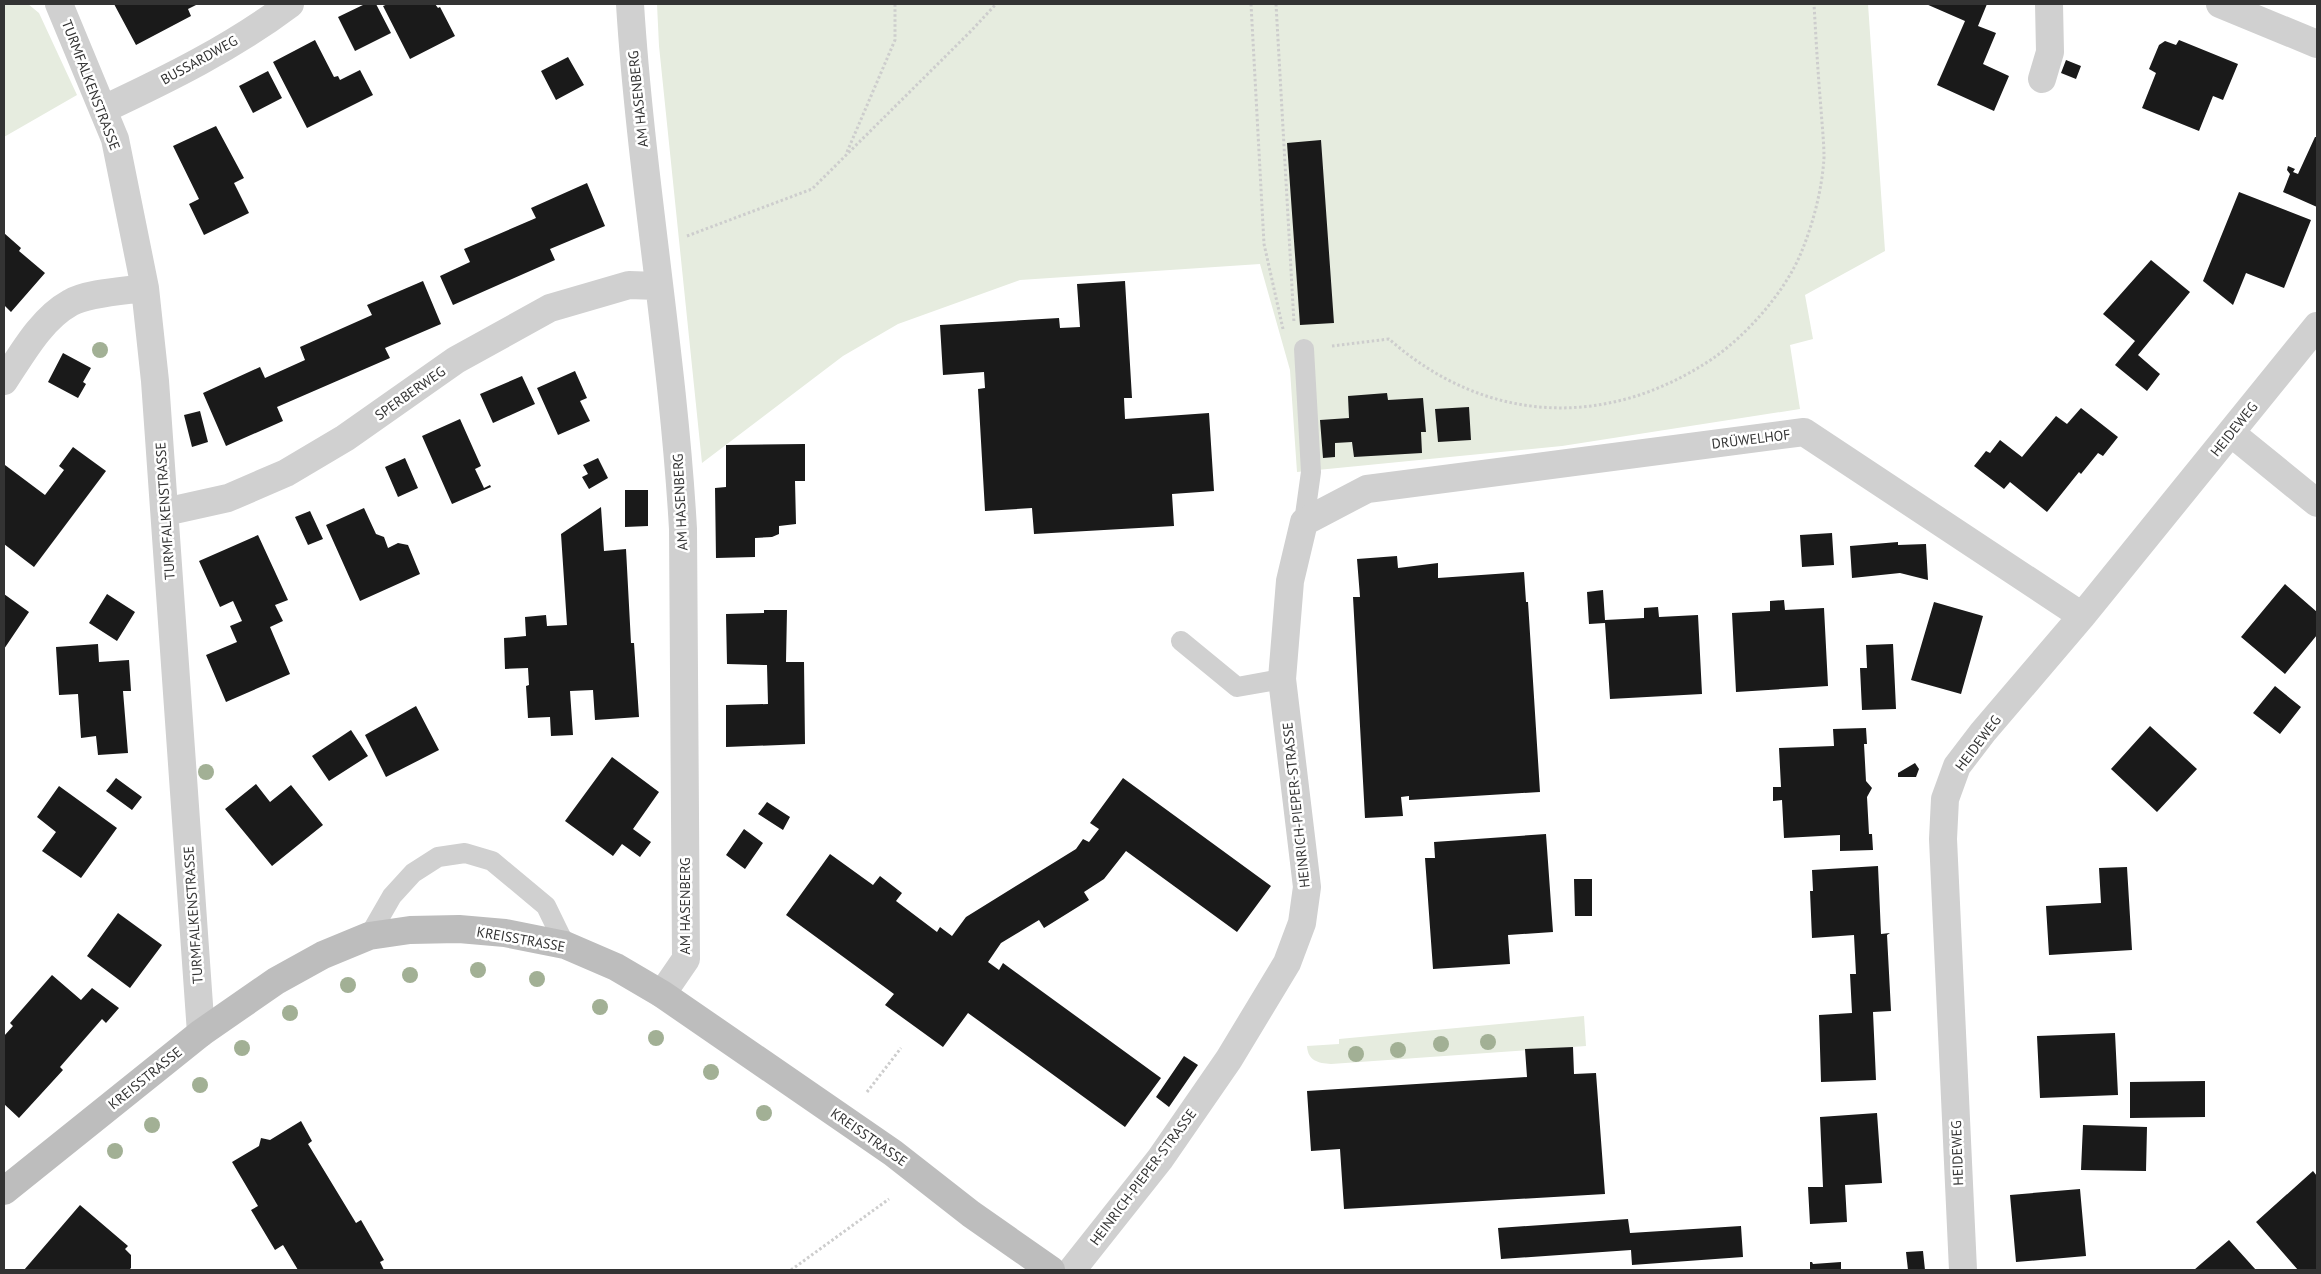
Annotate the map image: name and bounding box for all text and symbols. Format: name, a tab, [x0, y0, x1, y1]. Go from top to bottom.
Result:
street label: TURMFALKENSTRASSE	[58, 17, 124, 153]
street label: BUSSARDWEG	[157, 31, 241, 89]
street label: AM HASENBERG	[624, 50, 652, 148]
street label: SPERBERWEG	[371, 362, 449, 424]
street label: HEIDEWEG	[2206, 398, 2262, 460]
street label: DRÜWELHOF	[1711, 425, 1791, 453]
street label: TURMFALKENSTRASSE	[151, 441, 179, 581]
street label: AM HASENBERG	[668, 453, 692, 551]
street label: HEIDEWEG	[1951, 712, 2005, 774]
street label: HEINRICH-PIEPER-STRASSE	[1278, 721, 1314, 889]
street label: TURMFALKENSTRASSE	[179, 845, 207, 985]
street label: AM HASENBERG	[676, 858, 694, 954]
street label: KREISSTRASSE	[475, 922, 567, 956]
street label: KREISSTRASSE	[105, 1043, 185, 1113]
street label: KREISSTRASSE	[827, 1104, 911, 1170]
street label: HEINRICH-PIEPER-STRASSE	[1086, 1105, 1200, 1249]
street label: HEIDEWEG	[1947, 1120, 1967, 1186]

